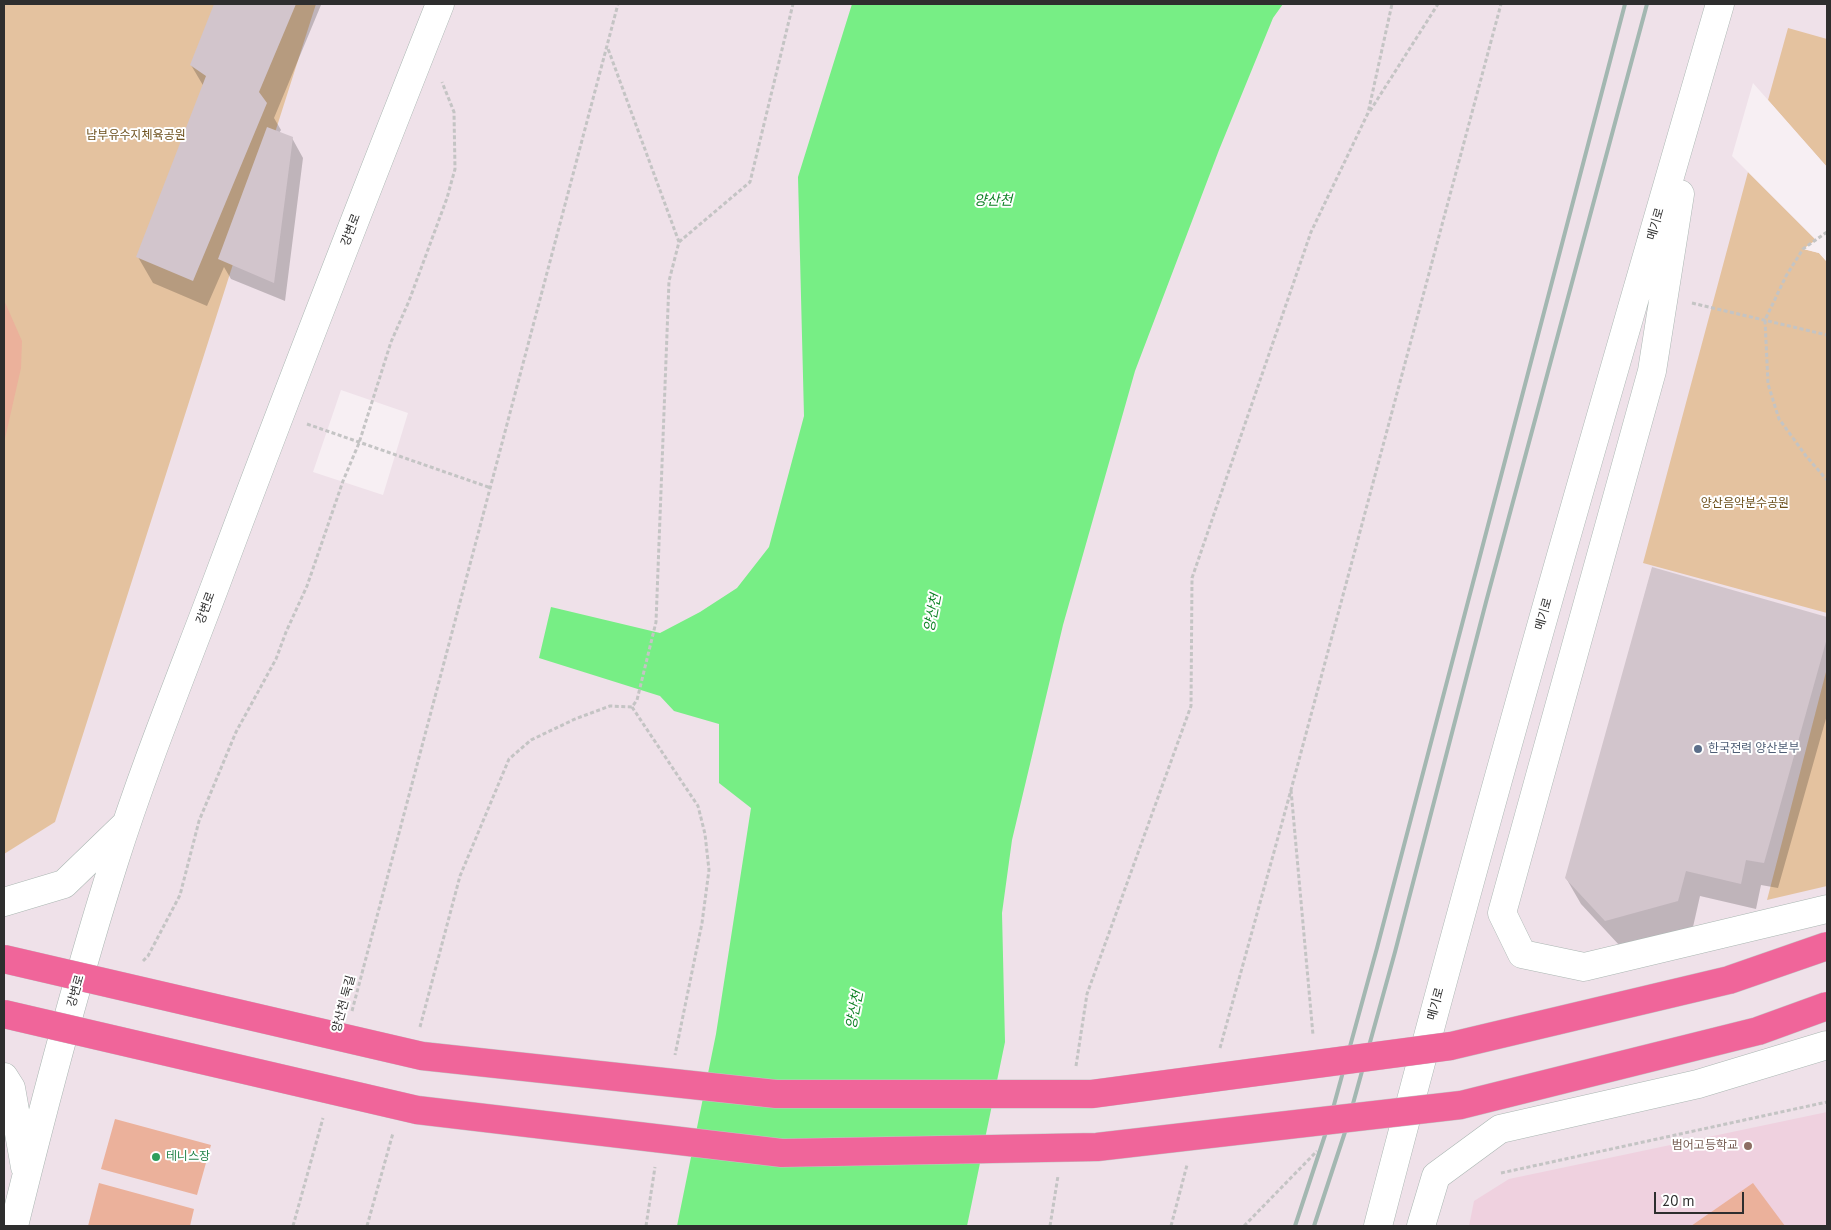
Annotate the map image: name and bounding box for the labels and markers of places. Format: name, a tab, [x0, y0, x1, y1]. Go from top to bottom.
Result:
place label: 한국전력 양산본부	[1708, 742, 1800, 756]
marker: 한국전력 양산본부	[1692, 743, 1704, 755]
place label: 범어고등학교	[1672, 1139, 1738, 1153]
marker: 범어고등학교	[1742, 1140, 1754, 1152]
place label: 테니스장	[166, 1150, 210, 1164]
marker: 테니스장	[150, 1151, 162, 1163]

